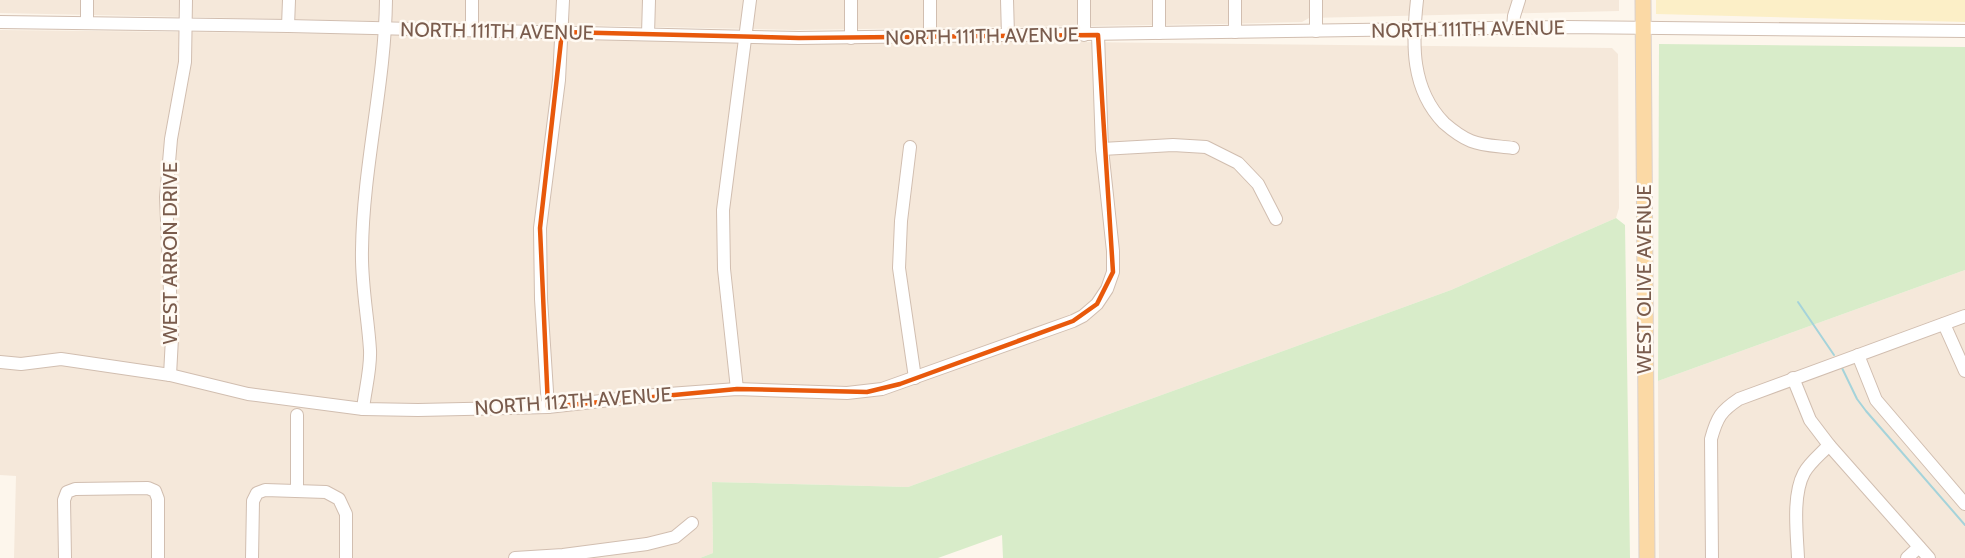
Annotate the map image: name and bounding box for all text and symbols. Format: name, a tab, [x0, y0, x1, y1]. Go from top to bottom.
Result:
street label: NORTH 111TH AVENUE	[1371, 15, 1565, 43]
street label: NORTH 111TH AVENUE	[400, 17, 594, 45]
street label: NORTH 111TH AVENUE	[885, 22, 1079, 50]
street label: WEST ARRON DRIVE	[158, 162, 182, 344]
street label: WEST OLIVE AVENUE	[1632, 184, 1656, 374]
street label: NORTH 112TH AVENUE	[474, 382, 672, 420]

